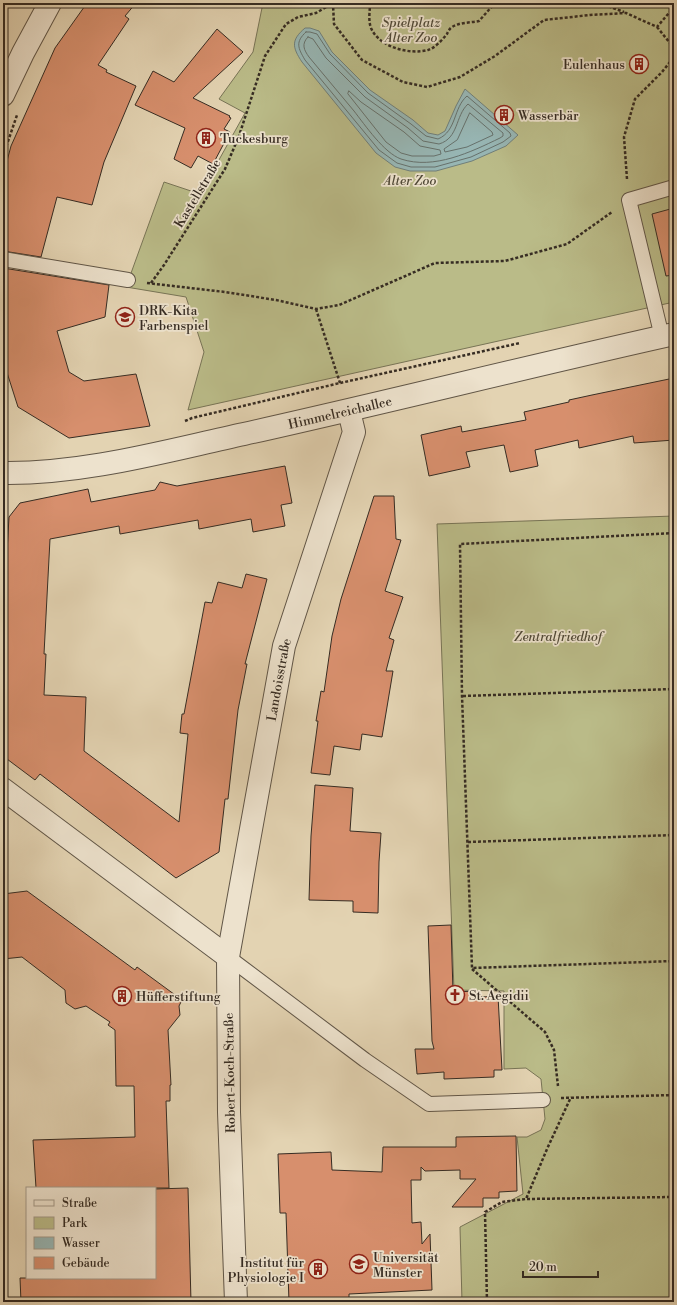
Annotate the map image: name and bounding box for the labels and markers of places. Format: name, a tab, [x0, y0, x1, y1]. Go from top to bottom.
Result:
building icon: Eulenhaus	[628, 53, 650, 75]
place label: Eulenhaus	[563, 57, 625, 73]
building icon: Wasserbär	[493, 104, 515, 126]
place label: Wasserbär	[517, 108, 579, 124]
building icon: Tuckesburg	[195, 127, 217, 149]
place label: Tuckesburg	[220, 131, 288, 147]
place label: DRK-Kita Farbenspiel	[139, 303, 209, 334]
school or university icon: DRK-Kita Farbenspiel	[114, 306, 136, 328]
church icon: St. Aegidii	[444, 984, 466, 1006]
building icon: Hüfferstiftung	[111, 985, 133, 1007]
place label: St. Aegidii	[469, 988, 529, 1004]
place label: Hüfferstiftung	[136, 989, 221, 1005]
place label: Universität Münster	[373, 1250, 439, 1281]
school or university icon: Universität Münster	[348, 1253, 370, 1275]
place label: Institut für Physiologie I	[228, 1255, 304, 1286]
building icon: Institut für Physiologie I	[307, 1258, 329, 1280]

